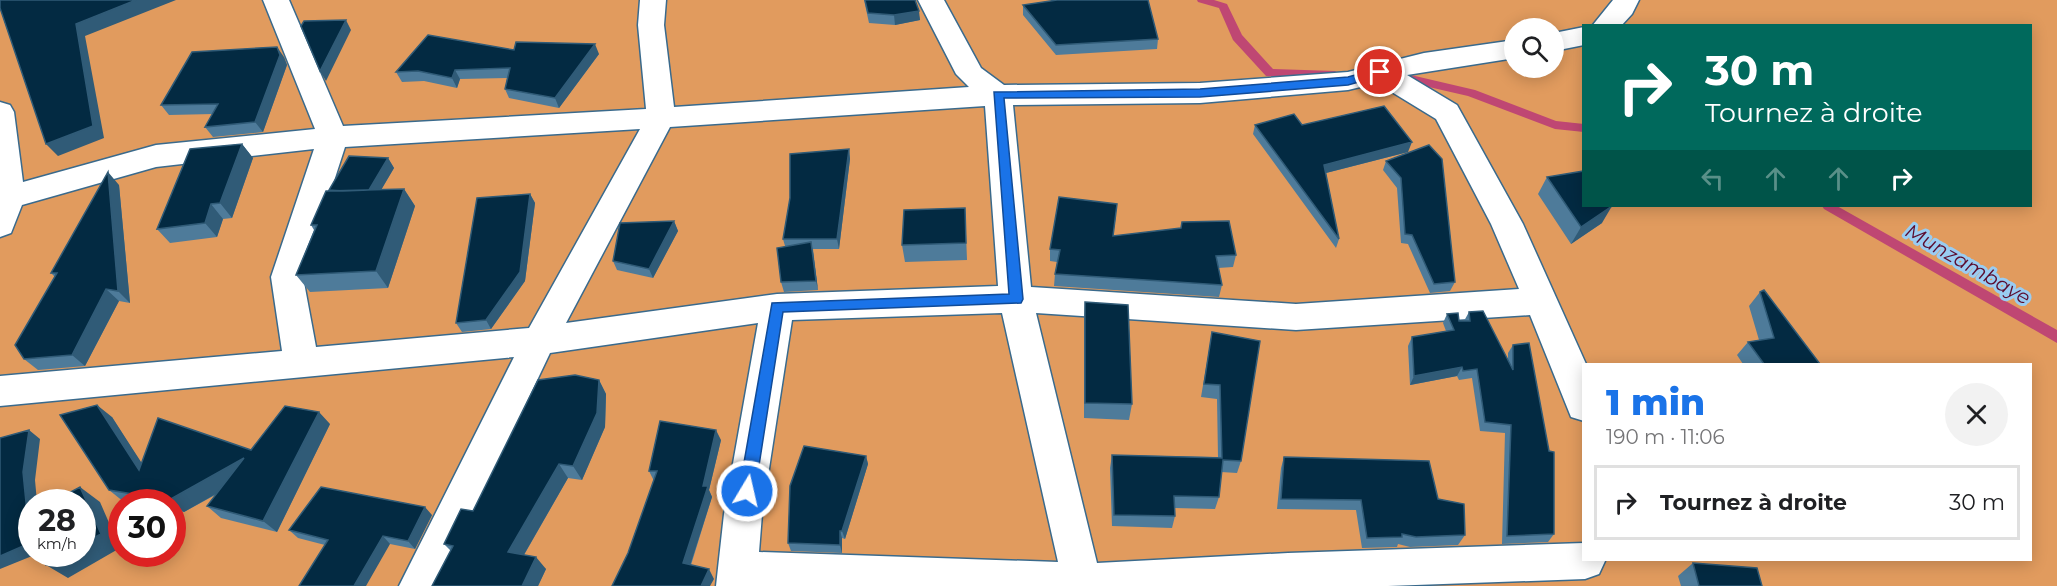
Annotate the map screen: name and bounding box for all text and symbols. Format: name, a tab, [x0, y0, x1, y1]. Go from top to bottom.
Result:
map controls	[1504, 18, 1564, 78]
button: search	[1504, 18, 1564, 78]
text: 30 m	[1705, 44, 1814, 96]
pin	[1354, 46, 1405, 97]
icon: right	[1606, 48, 1684, 126]
icon: arrive	[1363, 55, 1396, 88]
text: Tournez à droite	[1705, 96, 1923, 129]
icon: left	[1696, 162, 1729, 195]
icon: ahead	[1759, 162, 1792, 195]
icon: ahead	[1822, 162, 1855, 195]
icon: right	[1885, 162, 1918, 195]
water label: Munzambaye	[1901, 218, 2035, 310]
text: 1 min	[1606, 380, 1705, 424]
button: close	[1945, 383, 2008, 446]
text: 190 m · 11:06	[1606, 425, 1725, 449]
position arrow	[715, 459, 779, 523]
icon: right	[1609, 486, 1642, 519]
speed limit sign: 30	[108, 489, 186, 567]
text: Tournez à droite	[1660, 489, 1847, 516]
text: 30 m	[1949, 489, 2005, 516]
text: 28	[38, 502, 76, 539]
text: km/h	[37, 534, 77, 553]

